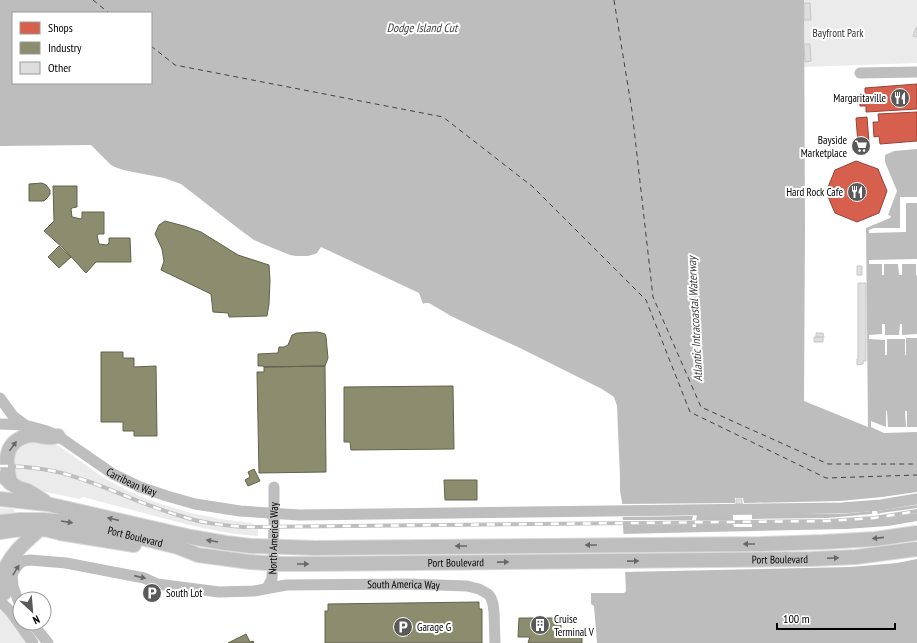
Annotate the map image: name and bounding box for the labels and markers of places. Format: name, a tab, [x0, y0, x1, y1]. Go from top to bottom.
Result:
restaurant icon: Margaritaville	[889, 87, 911, 109]
place label: Margaritaville	[833, 91, 886, 105]
place label: Bayside Marketplace	[801, 133, 847, 160]
supermarket icon: Bayside Marketplace	[850, 135, 872, 157]
restaurant icon: Hard Rock Cafe	[846, 181, 868, 203]
place label: Hard Rock Cafe	[786, 185, 843, 199]
parking icon: South Lot	[141, 582, 163, 604]
place label: South Lot	[166, 586, 202, 600]
place label: Cruise Terminal V	[554, 612, 595, 639]
building icon: Cruise Terminal V	[529, 614, 551, 636]
parking icon: Garage G	[392, 616, 414, 638]
place label: Garage G	[417, 620, 451, 634]

